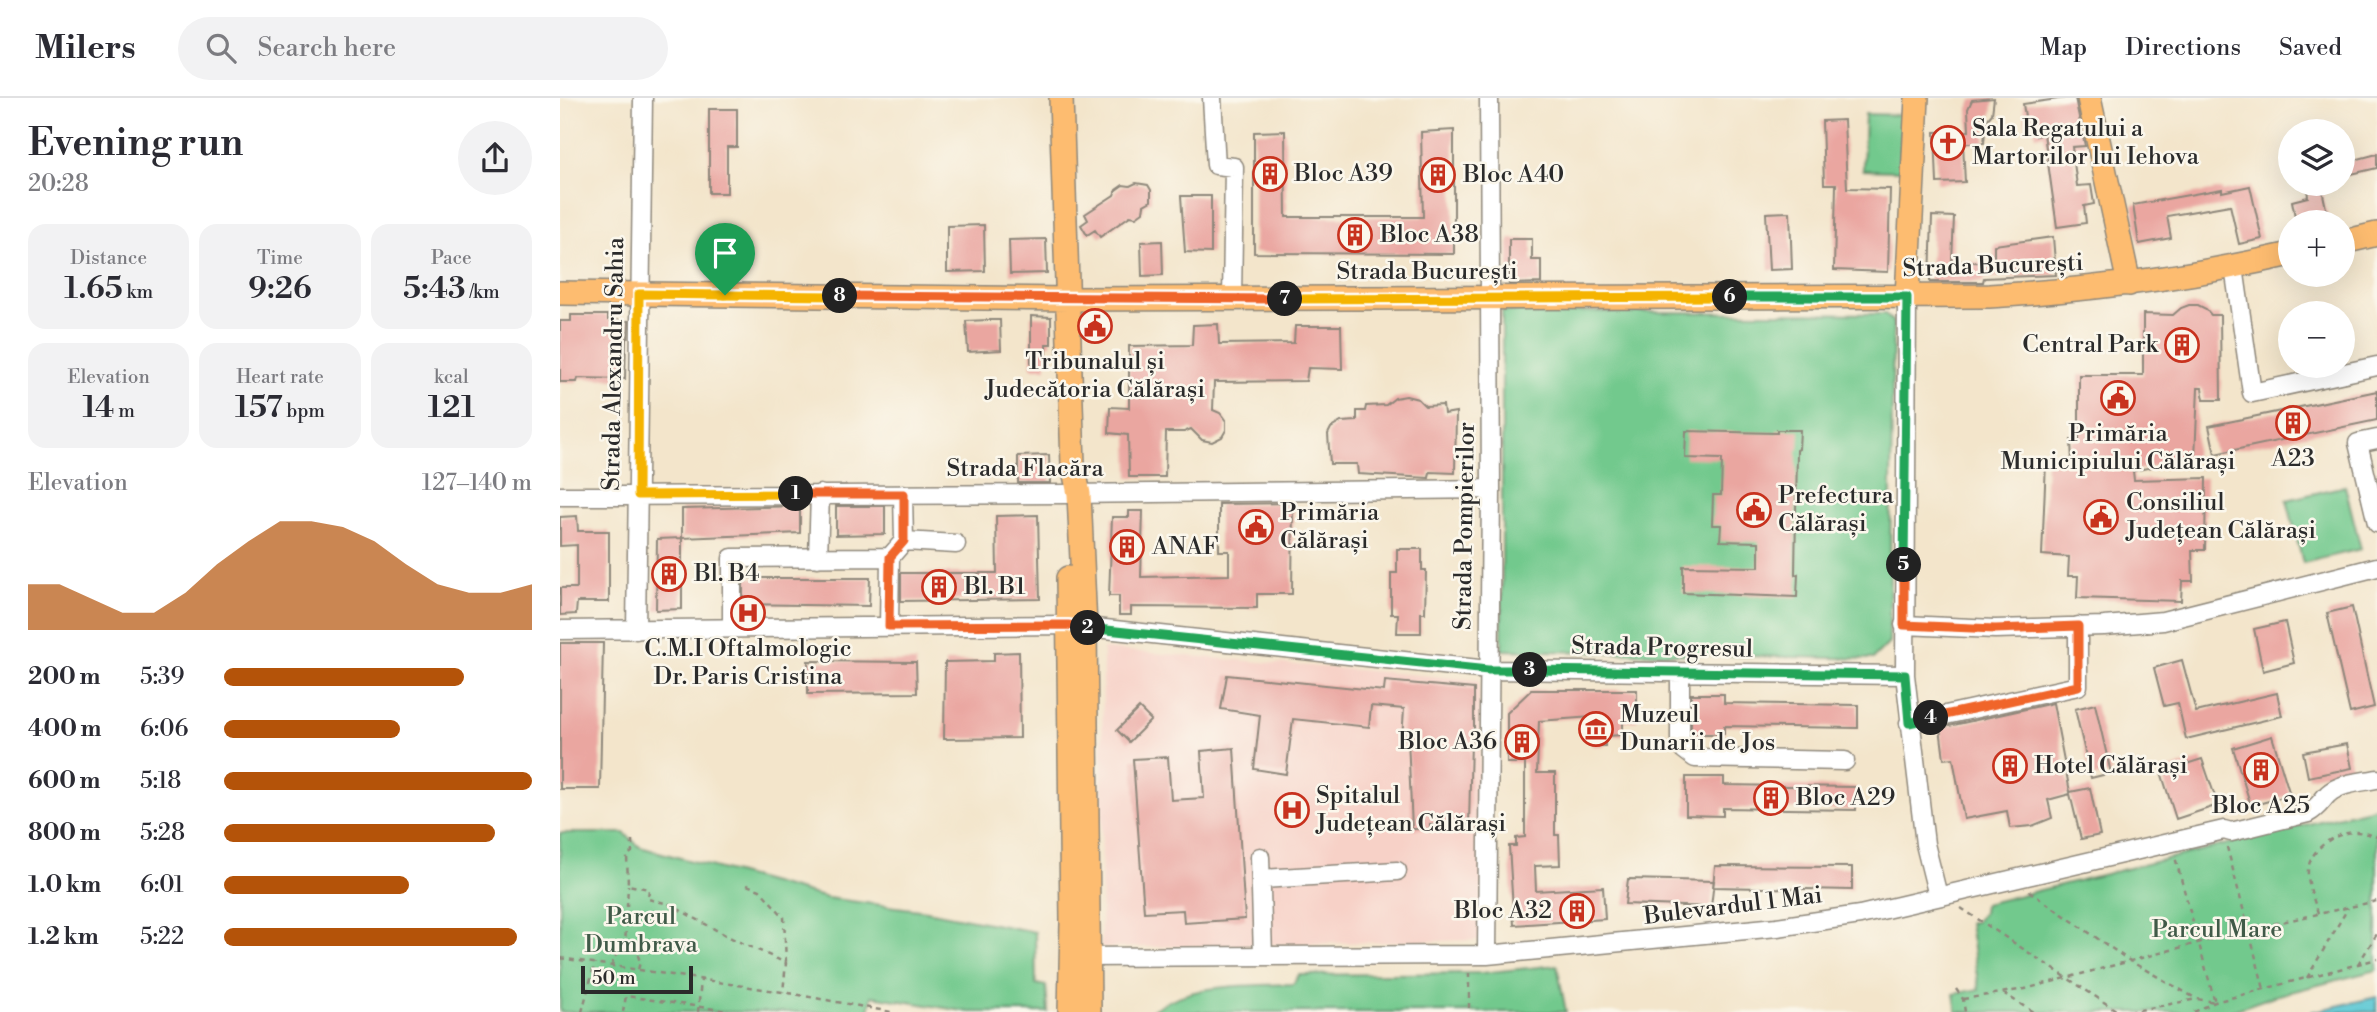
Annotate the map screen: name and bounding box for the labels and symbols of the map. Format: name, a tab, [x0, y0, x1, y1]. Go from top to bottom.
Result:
place label: Sala Regatului a Martorilor lui Iehova	[1972, 114, 2200, 172]
church icon: Sala Regatului a Martorilor lui Iehova	[1929, 124, 1967, 162]
building icon: Bloc A39	[1251, 155, 1289, 193]
building icon: Bloc A40	[1419, 156, 1457, 194]
place label: Bloc A39	[1293, 159, 1393, 189]
place label: Bloc A40	[1462, 160, 1564, 190]
building icon: Bloc A38	[1336, 216, 1374, 254]
place label: Bloc A38	[1379, 220, 1479, 250]
pin	[695, 223, 755, 295]
street label: Strada Alexandru Sahia	[597, 236, 631, 491]
street label: Strada București	[1902, 248, 2084, 284]
street label: Strada București	[1336, 257, 1518, 287]
pin: 8	[822, 278, 858, 314]
pin: 6	[1712, 280, 1748, 314]
pin: 7	[1268, 282, 1302, 316]
public building icon: Tribunalul și Judecătoria Călărași	[1076, 307, 1114, 345]
building icon: Central Park	[2163, 326, 2201, 364]
place label: Central Park	[2022, 330, 2159, 360]
place label: Tribunalul și Judecătoria Călărași	[984, 347, 1205, 405]
public building icon: Primăria Municipiului Călărași	[2099, 379, 2137, 417]
building icon: A23	[2274, 404, 2312, 442]
place label: Primăria Municipiului Călărași	[2000, 419, 2236, 477]
street label: Strada Pompierilor	[1448, 422, 1482, 630]
place label: A23	[2270, 444, 2315, 474]
street label: Strada Flacăra	[946, 454, 1104, 484]
pin: 1	[778, 476, 814, 512]
place label: Prefectura Călărași	[1778, 481, 1895, 539]
place label: Consiliul Județean Călărași	[2125, 488, 2316, 546]
public building icon: Prefectura Călărași	[1735, 491, 1773, 529]
place label: Primăria Călărași	[1280, 498, 1380, 556]
public building icon: Consiliul Județean Călărași	[2082, 498, 2120, 536]
public building icon: Primăria Călărași	[1237, 508, 1275, 546]
building icon: ANAF	[1108, 528, 1146, 566]
place label: ANAF	[1151, 532, 1218, 562]
pin: 5	[1886, 547, 1922, 582]
building icon: Bl. B4	[650, 555, 688, 593]
place label: Bl. B4	[693, 559, 760, 589]
building icon: Bl. B1	[920, 568, 958, 606]
place label: Bl. B1	[963, 572, 1026, 602]
hospital icon: C.M.I Oftalmologic Dr. Paris Cristina	[729, 594, 767, 632]
pin: 2	[1070, 610, 1106, 646]
street label: Strada Progresul	[1571, 631, 1753, 665]
place label: C.M.I Oftalmologic Dr. Paris Cristina	[644, 634, 852, 692]
pin: 3	[1513, 652, 1548, 688]
place label: Muzeul Dunarii de Jos	[1620, 700, 1775, 758]
pin: 4	[1914, 700, 1948, 736]
museum icon: Muzeul Dunarii de Jos	[1577, 710, 1615, 748]
building icon: Bloc A36	[1503, 723, 1541, 761]
place label: Bloc A36	[1397, 727, 1497, 757]
building icon: Hotel Călărași	[1991, 747, 2029, 785]
place label: Hotel Călărași	[2034, 751, 2188, 781]
building icon: Bloc A25	[2242, 751, 2280, 789]
building icon: Bloc A29	[1752, 779, 1790, 817]
place label: Spitalul Județean Călărași	[1315, 781, 1506, 839]
place label: Bloc A29	[1795, 783, 1895, 813]
hospital icon: Spitalul Județean Călărași	[1273, 791, 1311, 829]
place label: Bloc A25	[2211, 791, 2310, 821]
street label: Bulevardul 1 Mai	[1641, 880, 1824, 932]
building icon: Bloc A32	[1558, 892, 1596, 930]
place label: Bloc A32	[1453, 896, 1552, 926]
park label: Parcul Dumbrava	[584, 902, 698, 960]
park label: Parcul Mare	[2152, 915, 2282, 945]
scale bar	[581, 963, 693, 995]

